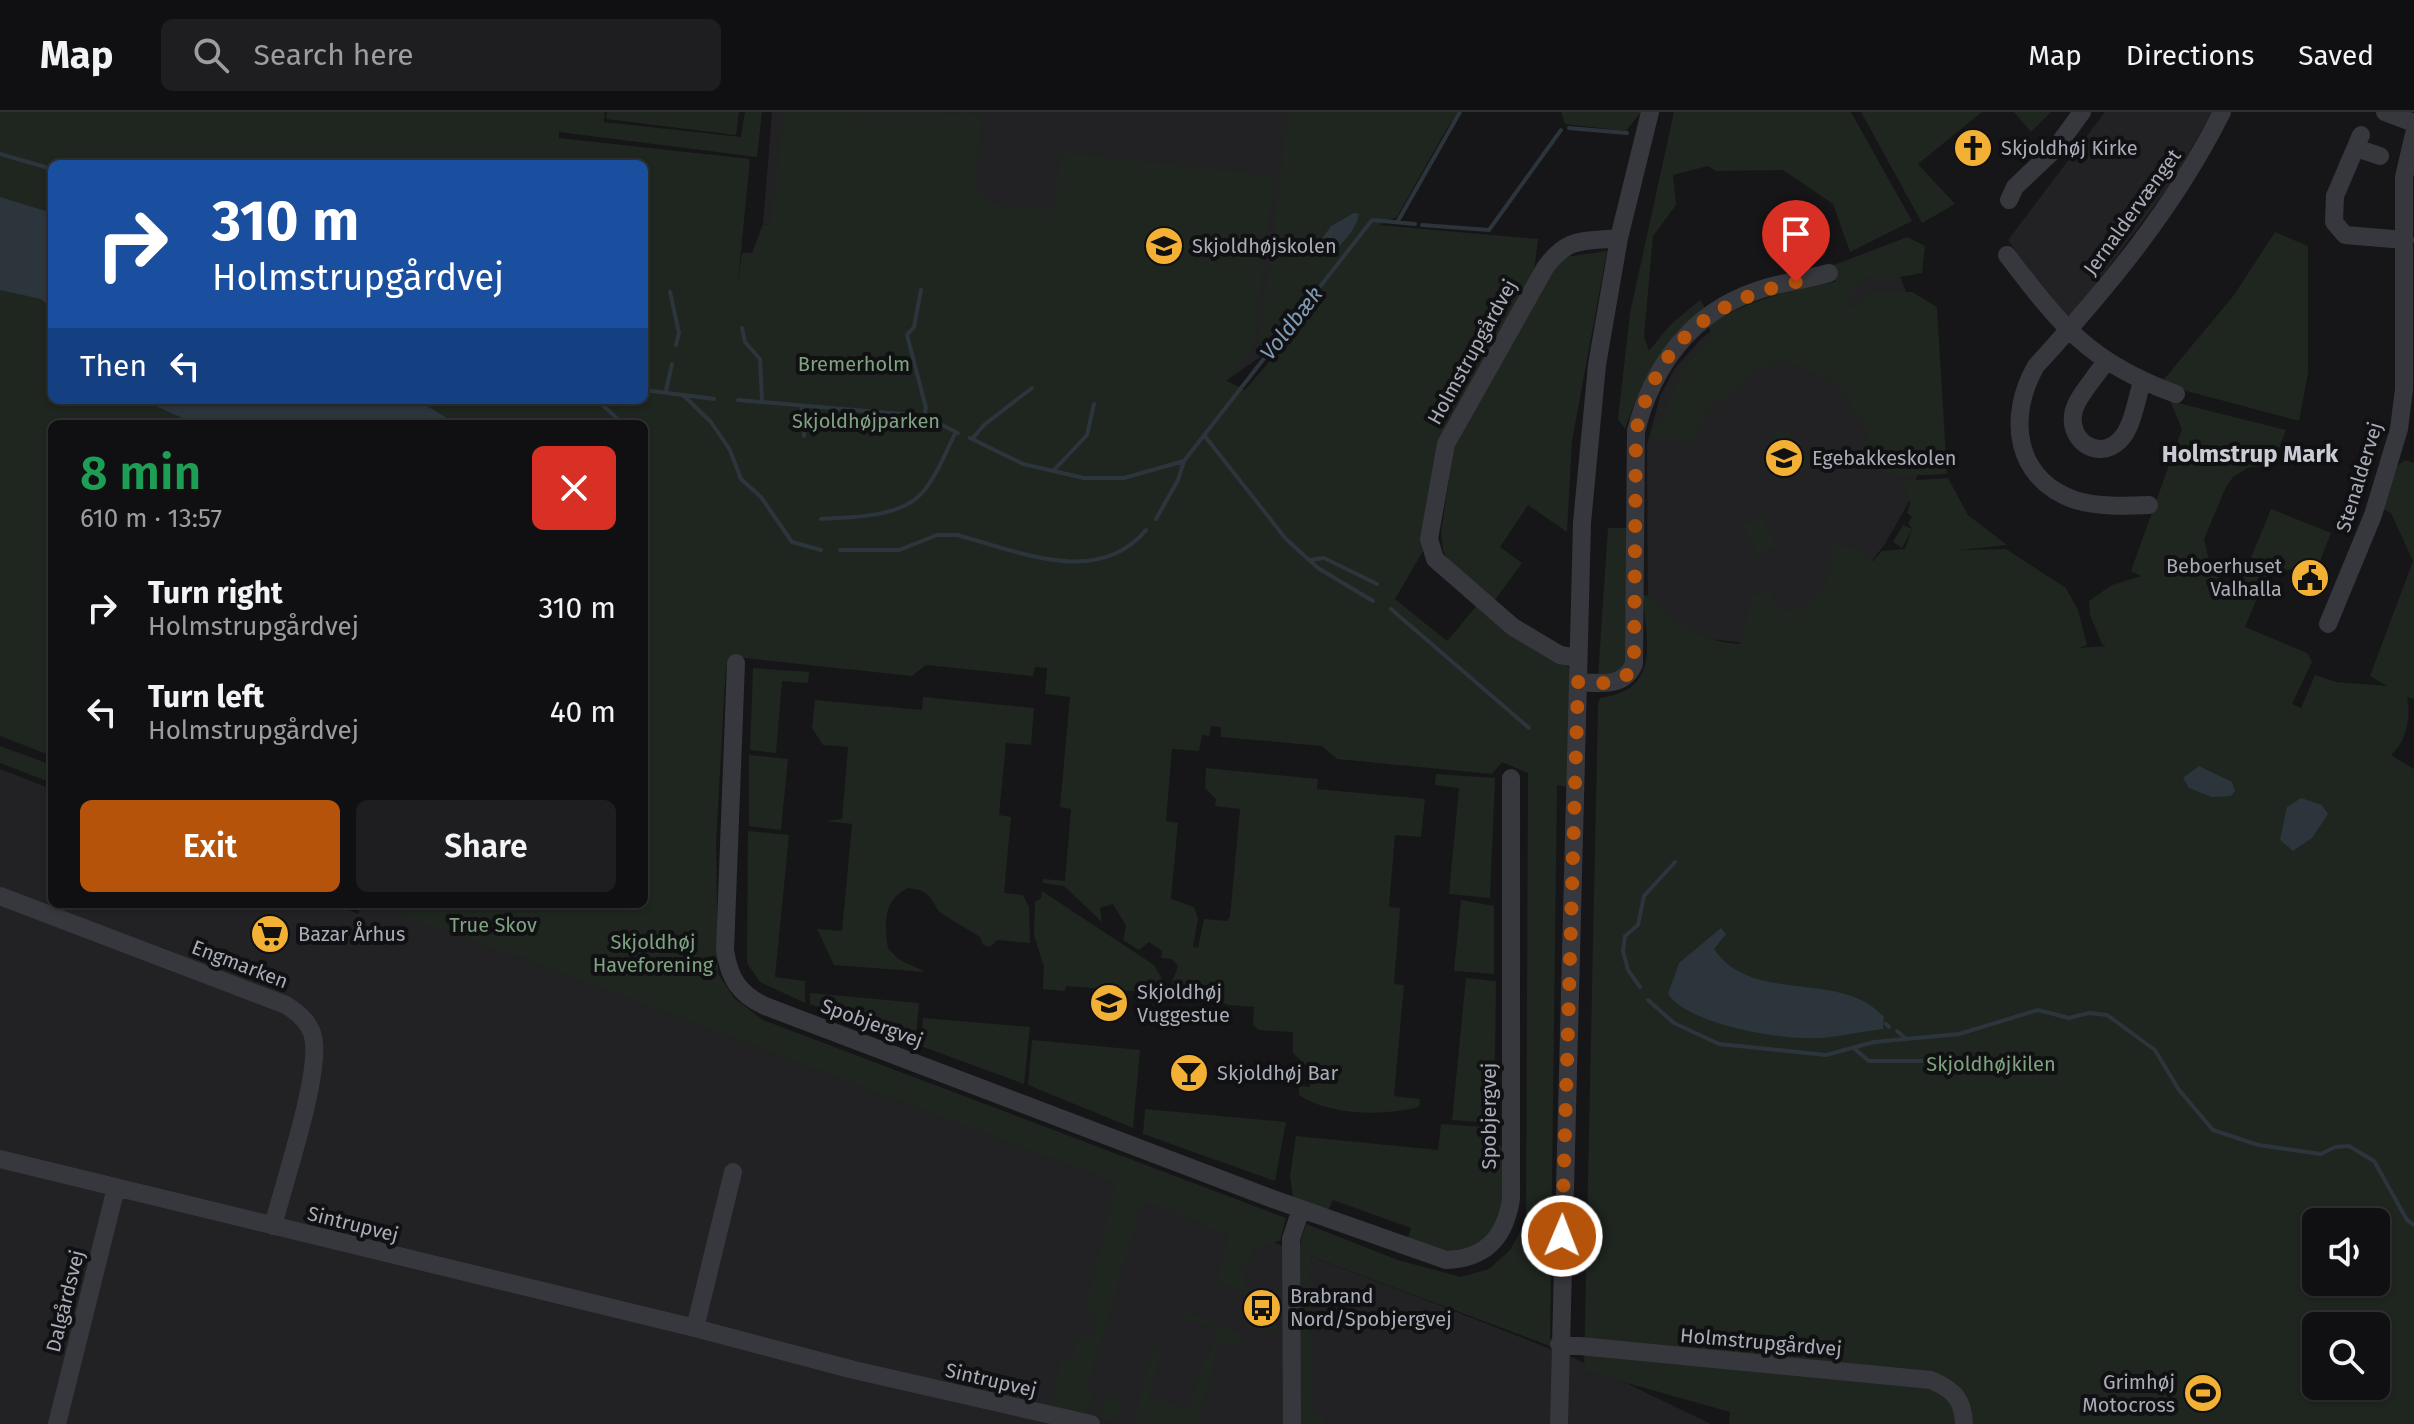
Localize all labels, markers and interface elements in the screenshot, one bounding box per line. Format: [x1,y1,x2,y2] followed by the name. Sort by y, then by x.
[161,19,721,91] search box
[40,32,113,78] text: Map
[189,33,233,77] icon: search
[253,37,414,73] text: Search here
[2028,39,2082,72] text: Map
[2126,39,2254,72] text: Directions
[2298,39,2374,72] text: Saved
[1952,127,1994,169] church icon: Skjoldhøj Kirke
[2001,136,2138,160] place label: Skjoldhøj Kirke
[2078,144,2186,280] street label: Jernaldervænget
[212,188,359,255] text: 310 m
[80,192,184,296] icon: right
[1762,200,1830,282] pin
[1774,212,1818,256] icon: arrive
[1143,225,1185,267] school or university icon: Skjoldhøjskolen
[1192,234,1337,258] place label: Skjoldhøjskolen
[212,256,504,300] text: Holmstrupgårdvej
[1422,275,1522,429] street label: Holmstrupgårdvej
[1254,281,1328,365] water label: Voldbæk
[163,344,207,388] icon: left
[80,348,147,384] text: Then
[798,352,910,376] park label: Bremerholm
[792,409,940,433] park label: Skjoldhøjparken
[2331,419,2387,535] street label: Stenaldervej
[1763,437,1805,479] school or university icon: Egebakkeskolen
[2162,440,2339,468] district label: Holmstrup Mark
[80,444,201,502] text: 8 min
[532,446,616,530] button: close
[1812,446,1957,470] place label: Egebakkeskolen
[80,503,222,534] text: 610 m · 13:57
[2166,554,2283,601] place label: Beboerhuset Valhalla
[2289,557,2331,599] public building icon: Beboerhuset Valhalla
[148,575,283,611] text: Turn right
[80,586,124,630] icon: right
[538,590,616,626] text: 310 m
[148,611,359,642] text: Holmstrupgårdvej
[148,679,264,715] text: Turn left
[80,690,124,734] icon: left
[550,694,616,730] text: 40 m
[148,715,359,746] text: Holmstrupgårdvej
[80,800,340,892] button: Exit
[356,800,616,892] button: Share
[249,913,291,955] supermarket icon: Bazar Århus
[449,913,537,937] park label: True Skov
[298,921,405,946] place label: Bazar Århus
[593,930,714,977] park label: Skjoldhøj Haveforening
[189,935,291,993] street label: Engmarken
[1137,980,1230,1027] place label: Skjoldhøj Vuggestue
[1088,982,1130,1024] school or university icon: Skjoldhøj Vuggestue
[818,993,926,1053] street label: Spobjergvej
[1168,1052,1210,1094] bar icon: Skjoldhøj Bar
[1926,1052,2056,1076] park label: Skjoldhøjkilen
[1217,1061,1338,1085] place label: Skjoldhøj Bar
[1477,1063,1501,1169] street label: Spobjergvej
[1520,1194,1604,1278] position arrow
[305,1201,401,1247] street label: Sintrupvej
[2302,1208,2390,1400] map controls
[2302,1208,2390,1296] button: sound
[41,1247,89,1355] street label: Dalgårdsvej
[1290,1284,1452,1331] place label: Brabrand Nord/Spobjergvej
[1241,1287,1283,1329] bus stop icon: Brabrand Nord/Spobjergvej
[2302,1312,2390,1400] button: search
[1679,1323,1843,1361] street label: Holmstrupgårdvej
[943,1358,1039,1402] street label: Sintrupvej
[2082,1370,2175,1417] place label: Grimhøj Motocross
[2182,1372,2224,1414] sports icon: Grimhøj Motocross

